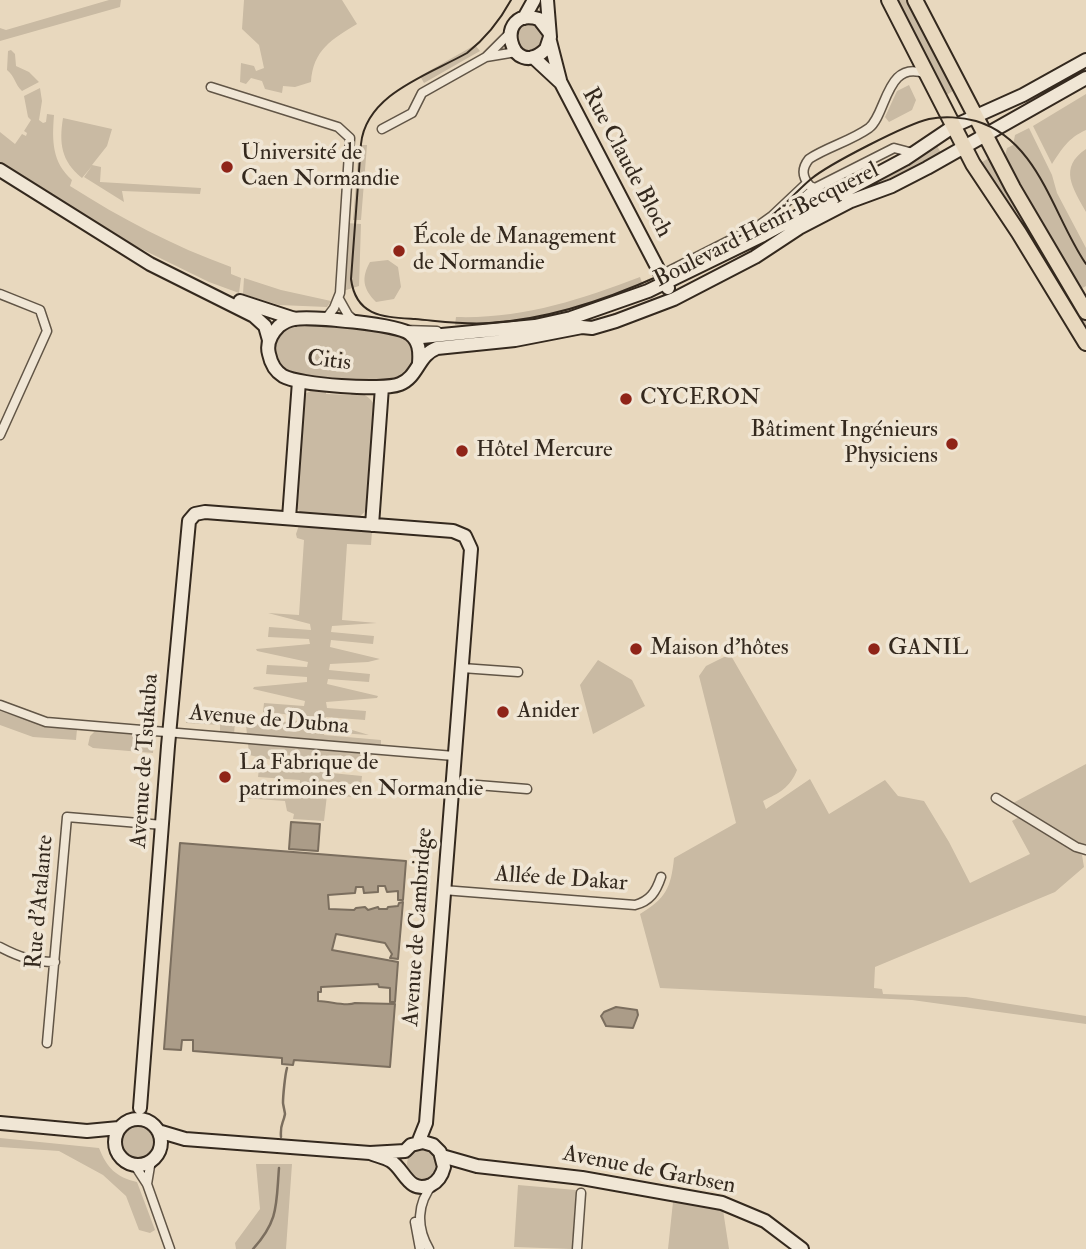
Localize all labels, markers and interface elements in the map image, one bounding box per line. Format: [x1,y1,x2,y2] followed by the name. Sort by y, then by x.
[575,83,677,243] street label: Rue Claude Bloch
[241,140,399,194] place label: Université de Caen Normandie
[650,157,884,295] street label: Boulevard Henri Becquerel
[219,159,235,175] marker: Université de Caen Normandie
[413,224,616,278] place label: École de Management de Normandie
[391,243,407,259] marker: École de Management de Normandie
[306,346,352,378] street label: Citis
[640,385,760,413] place label: CYCERON
[618,391,634,407] marker: CYCERON
[751,417,938,471] place label: Bâtiment Ingénieurs Physiciens
[944,436,960,452] marker: Bâtiment Ingénieurs Physiciens
[476,437,613,465] place label: Hôtel Mercure
[454,443,470,459] marker: Hôtel Mercure
[650,635,789,663] place label: Maison d'hôtes
[888,635,968,663] place label: GANIL
[628,641,644,657] marker: Maison d'hôtes
[866,641,882,657] marker: GANIL
[126,673,166,849] street label: Avenue de Tsukuba
[517,698,579,726] place label: Anider
[188,700,350,742] street label: Avenue de Dubna
[495,704,511,720] marker: Anider
[239,750,483,804] place label: La Fabrique de patrimoines en Normandie
[217,769,233,785] marker: La Fabrique de patrimoines en Normandie
[398,827,440,1027] street label: Avenue de Cambridge
[21,834,61,970] street label: Rue d'Atalante
[494,862,628,898] street label: Allée de Dakar
[560,1141,738,1201] street label: Avenue de Garbsen

